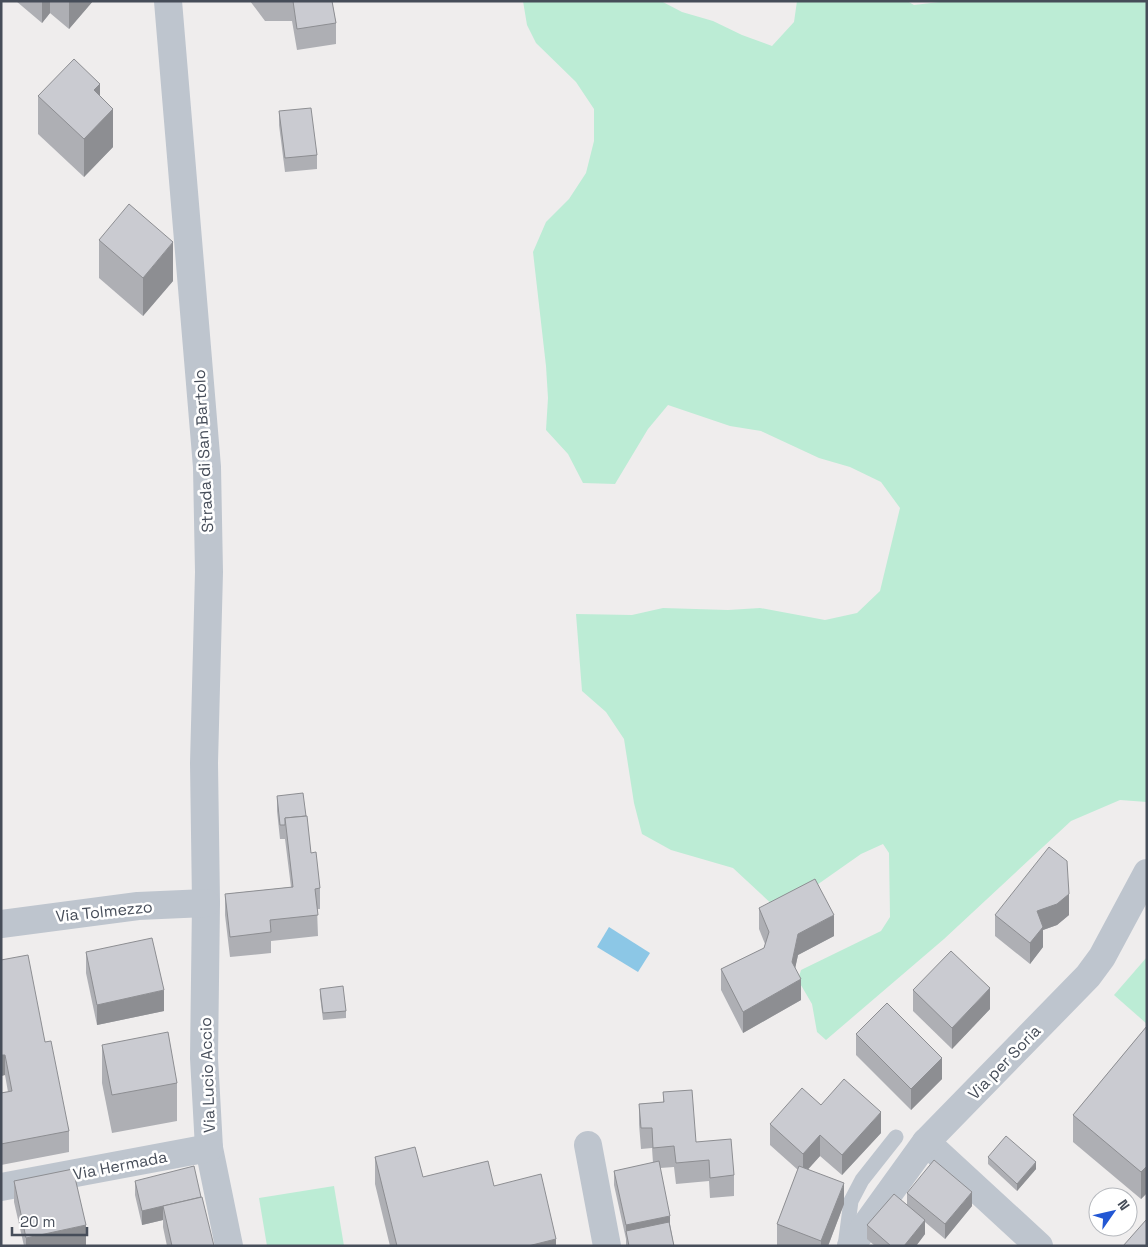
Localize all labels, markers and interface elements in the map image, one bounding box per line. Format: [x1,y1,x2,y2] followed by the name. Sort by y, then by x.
[189,369,218,533] street label: Strada di San Bartolo
[54,896,154,927] street label: Via Tolmezzo
[195,1017,220,1133] street label: Via Lucio Accio
[963,1021,1045,1104] street label: Via per Soria
[71,1146,169,1185] street label: Via Hermada
[1088,1187,1138,1237] north arrow
[1114,1196,1134,1214] text: N
[12,1204,88,1236] scale bar
[20,1212,55,1231] text: 20 m

